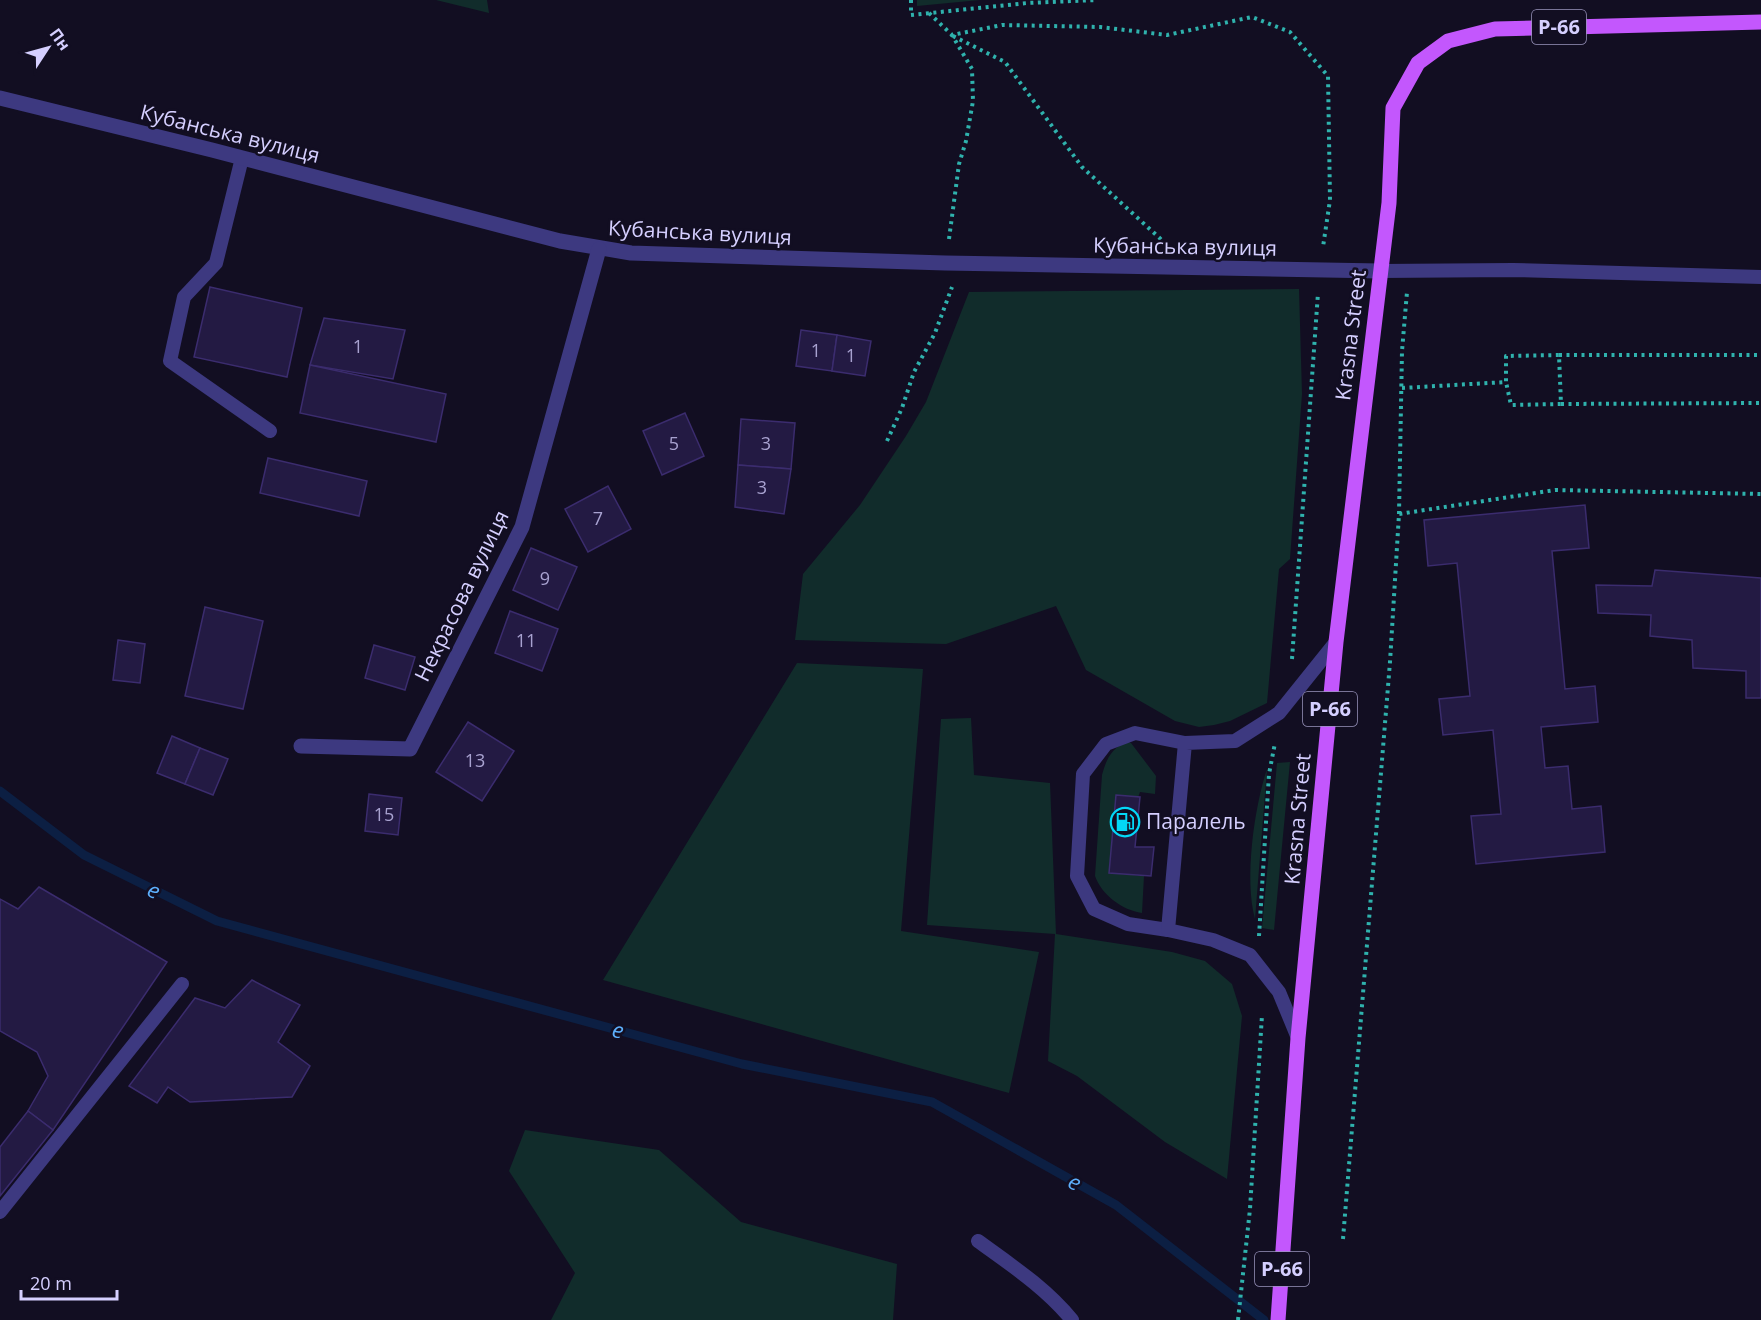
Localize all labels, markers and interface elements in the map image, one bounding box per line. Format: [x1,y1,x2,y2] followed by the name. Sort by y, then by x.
[1532,10,1586,44] road number: Р-66
[18,18,78,78] north arrow
[45,24,76,55] text: Пн
[138,97,323,169] street label: Кубанська вулиця
[607,213,793,251] street label: Кубанська вулиця
[1093,230,1277,262] street label: Кубанська вулиця
[1328,268,1372,402] street label: Krasna Street
[353,334,363,358] house number: 1
[811,338,821,362] house number: 1
[846,343,856,367] house number: 1
[669,431,679,455] house number: 5
[761,431,771,455] house number: 3
[757,475,767,499] house number: 3
[407,505,515,686] street label: Некрасова вулиця
[593,506,603,530] house number: 7
[540,566,550,590] house number: 9
[516,628,536,652] house number: 11
[1303,692,1357,726] road number: Р-66
[465,748,485,772] house number: 13
[1277,752,1317,886] street label: Krasna Street
[374,802,394,826] house number: 15
[1109,806,1141,838] fuel station icon: Паралель
[1146,807,1246,835] place label: Паралель
[143,873,166,905] water label: e
[609,1013,627,1045] water label: e
[1063,1165,1088,1197] water label: e
[1255,1252,1309,1286] road number: Р-66
[21,1263,117,1301] scale bar
[30,1271,72,1295] text: 20 m

